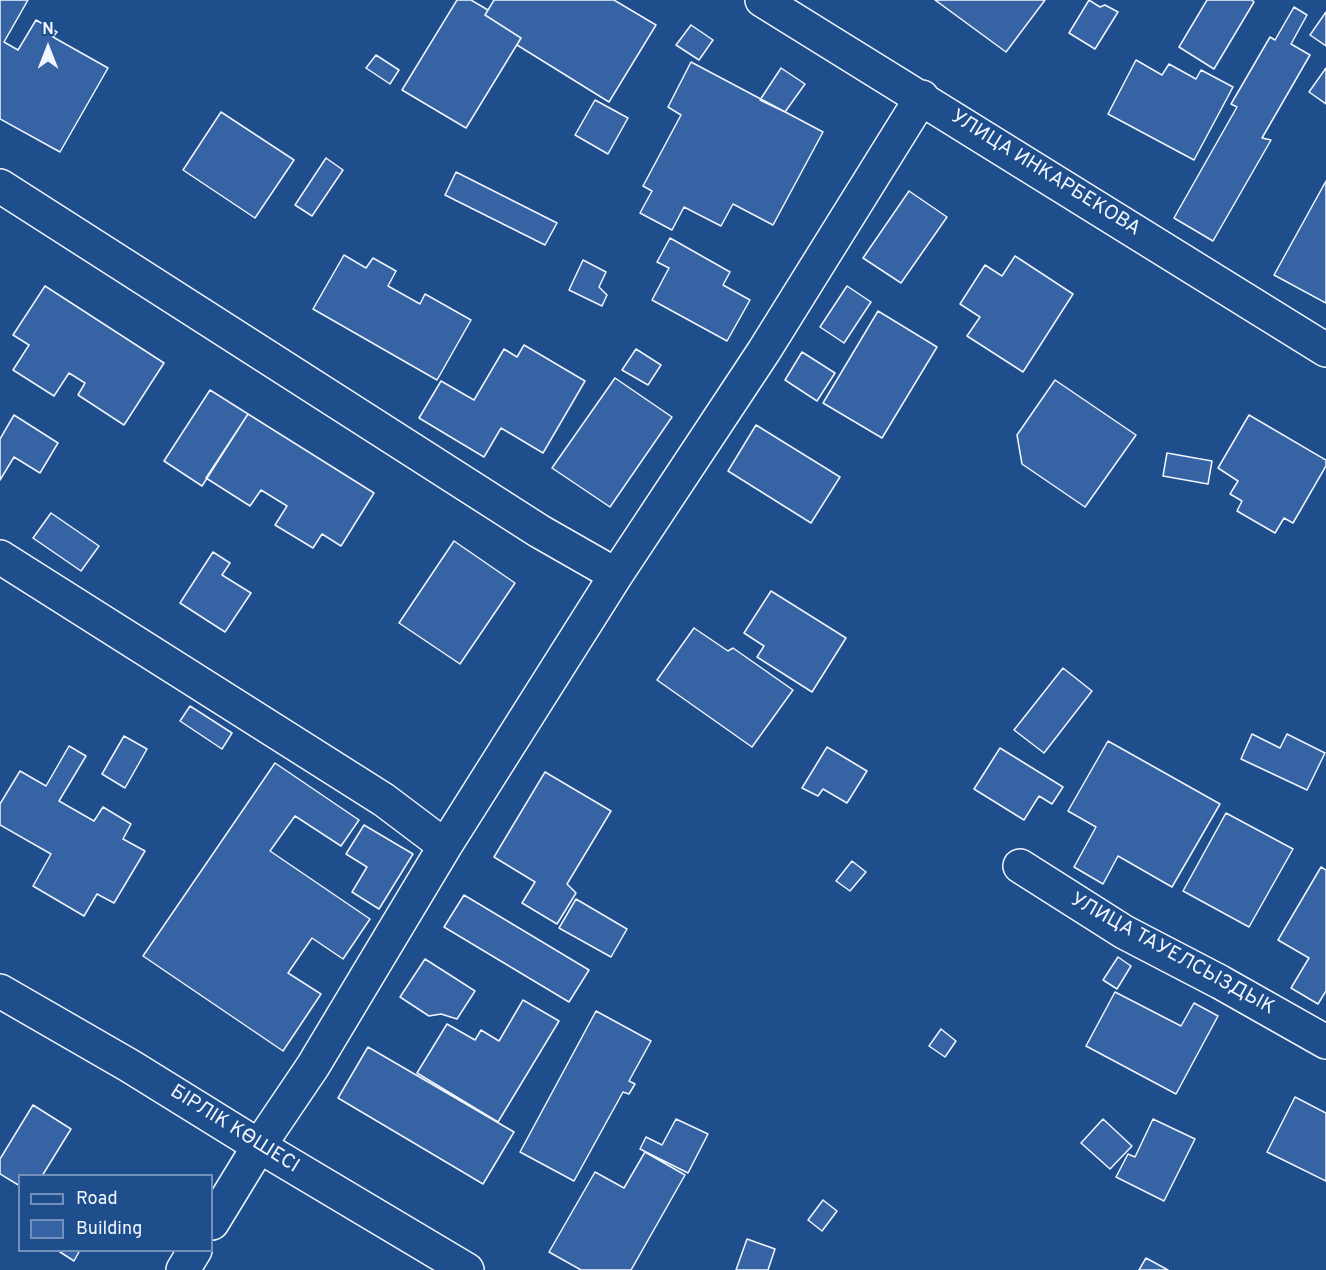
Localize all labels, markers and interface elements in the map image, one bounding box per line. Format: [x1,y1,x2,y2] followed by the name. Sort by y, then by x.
[18,18,78,78] north arrow
[42,20,54,40] text: N
[946,106,1144,242] street label: УЛИЦА ИНКАРБЕКОВА
[1066,889,1278,1021] street label: УЛИЦА ТАУЕЛСЫЗДЫК
[165,1081,303,1179] street label: БІРЛІК КӨШЕСІ
[18,1174,213,1252] legend
[76,1188,118,1211] text: Road
[76,1218,142,1241] text: Building

